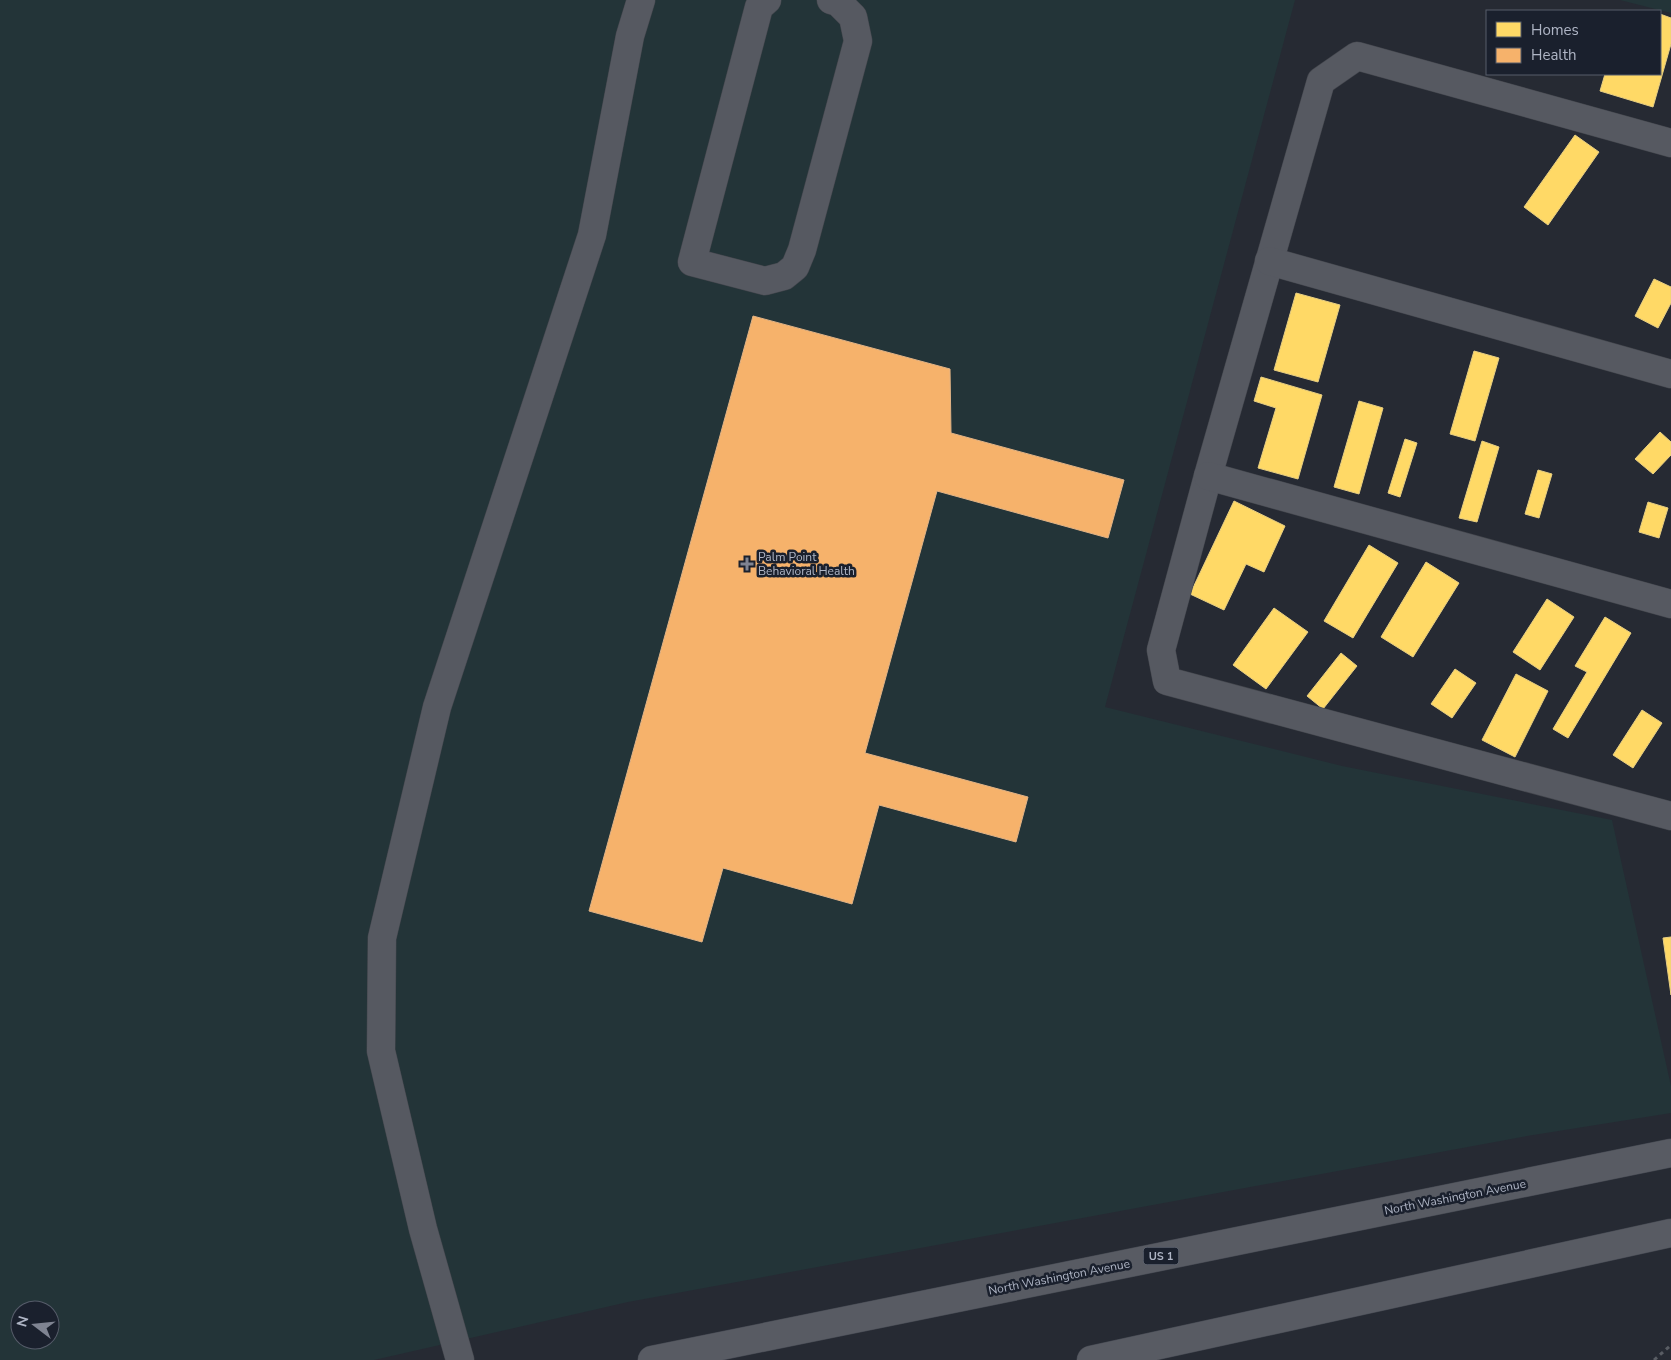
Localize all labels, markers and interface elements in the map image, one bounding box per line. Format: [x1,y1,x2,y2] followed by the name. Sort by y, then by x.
[1486,10,1661,75] legend
[1531,20,1579,40] text: Homes
[1531,45,1576,65] text: Health
[758,549,855,579] place label: Palm Point Behavioral Health
[740,557,754,571] marker: Palm Point Behavioral Health
[1383,1175,1527,1219] street label: North Washington Avenue
[1144,1248,1178,1264] road number: US 1
[987,1255,1131,1299] street label: North Washington Avenue
[10,1300,60,1350] north arrow
[12,1314,34,1329] text: N

